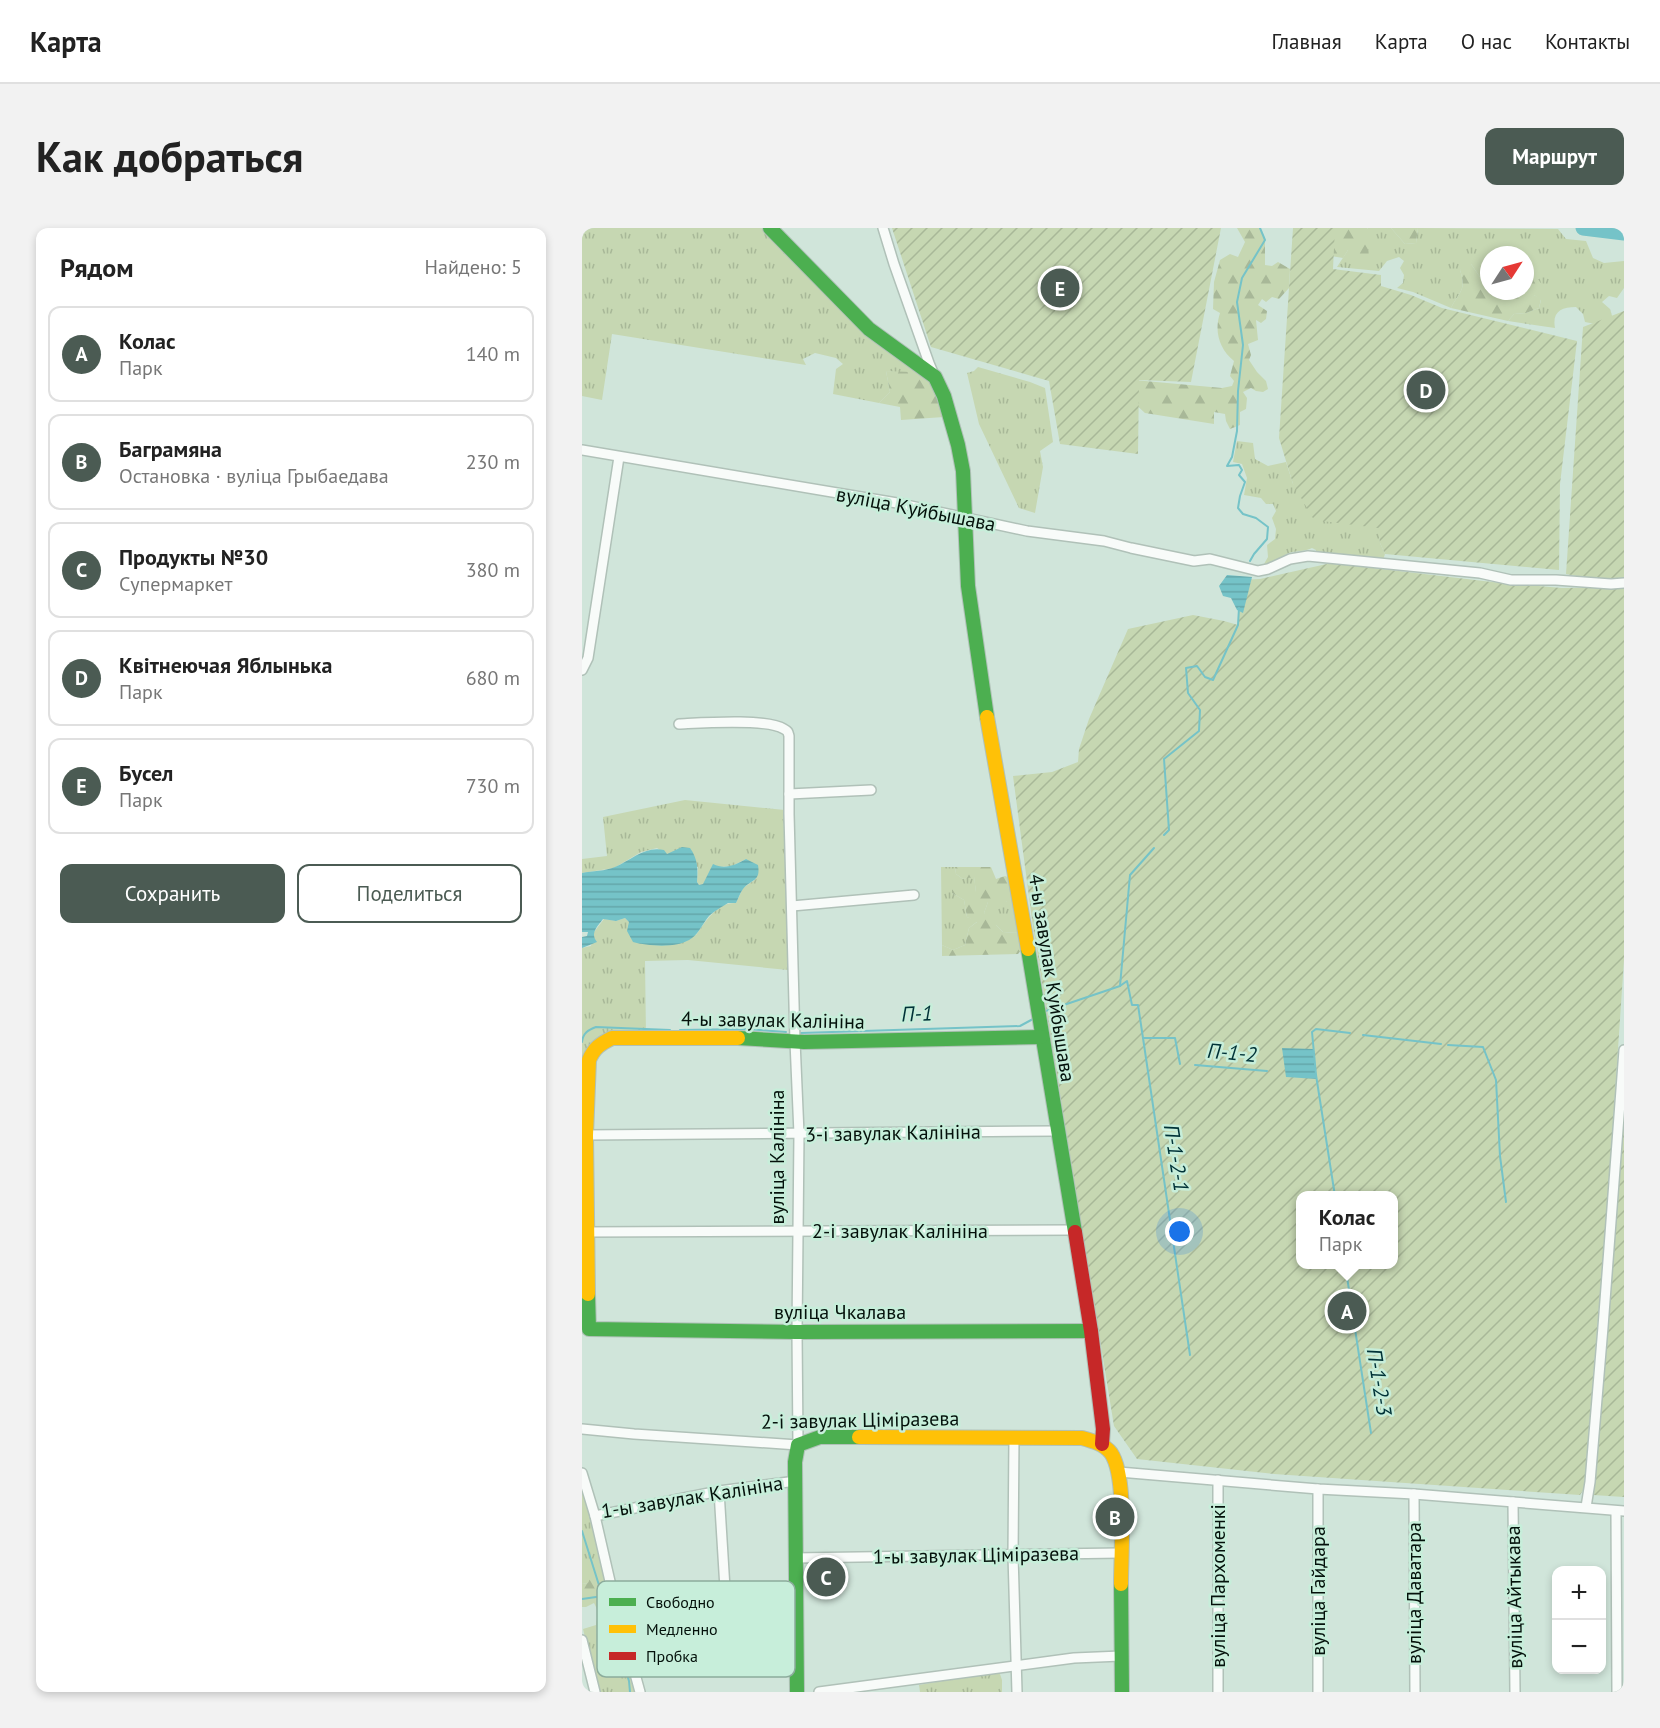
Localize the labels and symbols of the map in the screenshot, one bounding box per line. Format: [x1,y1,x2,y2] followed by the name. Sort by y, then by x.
[1480,246,1534,300] north arrow
[1040,266,1080,310] pin: E
[1406,368,1446,412] pin: D
[834,481,998,537] street label: вуліца Куйбышава
[1023,872,1081,1084] street label: 4-ы завулак Куйбышава
[901,999,933,1028] water label: П-1
[681,1005,865,1035] street label: 4-ы завулак Калініна
[1206,1037,1258,1068] water label: П-1-2
[764,1089,790,1225] street label: вуліца Калініна
[805,1118,981,1148] street label: 3-і завулак Калініна
[1158,1122,1195,1193] water label: П-1-2-1
[1165,1217,1194,1246] your location
[812,1218,988,1244] street label: 2-і завулак Калініна
[1328,1288,1366,1334] pin: A
[774,1299,906,1325] street label: вуліца Чкалава
[1361,1346,1398,1418] water label: П-1-2-3
[761,1405,959,1435] street label: 2-і завулак Ціміразева
[599,1470,785,1524] street label: 1-ы завулак Калініна
[1096,1494,1134,1540] pin: B
[1205,1504,1231,1668] street label: вуліца Пархоменкі
[1401,1522,1427,1664] street label: вуліца Даватара
[1500,1525,1528,1669] street label: вуліца Айтыкава
[1305,1526,1331,1656] street label: вуліца Гайдара
[873,1540,1079,1570] street label: 1-ы завулак Ціміразева
[806,1554,846,1600] pin: C
[597,1581,795,1677] legend
[646,1592,715,1612] text: Свободно
[646,1619,718,1639] text: Медленно
[646,1646,698,1666] text: Пробка

